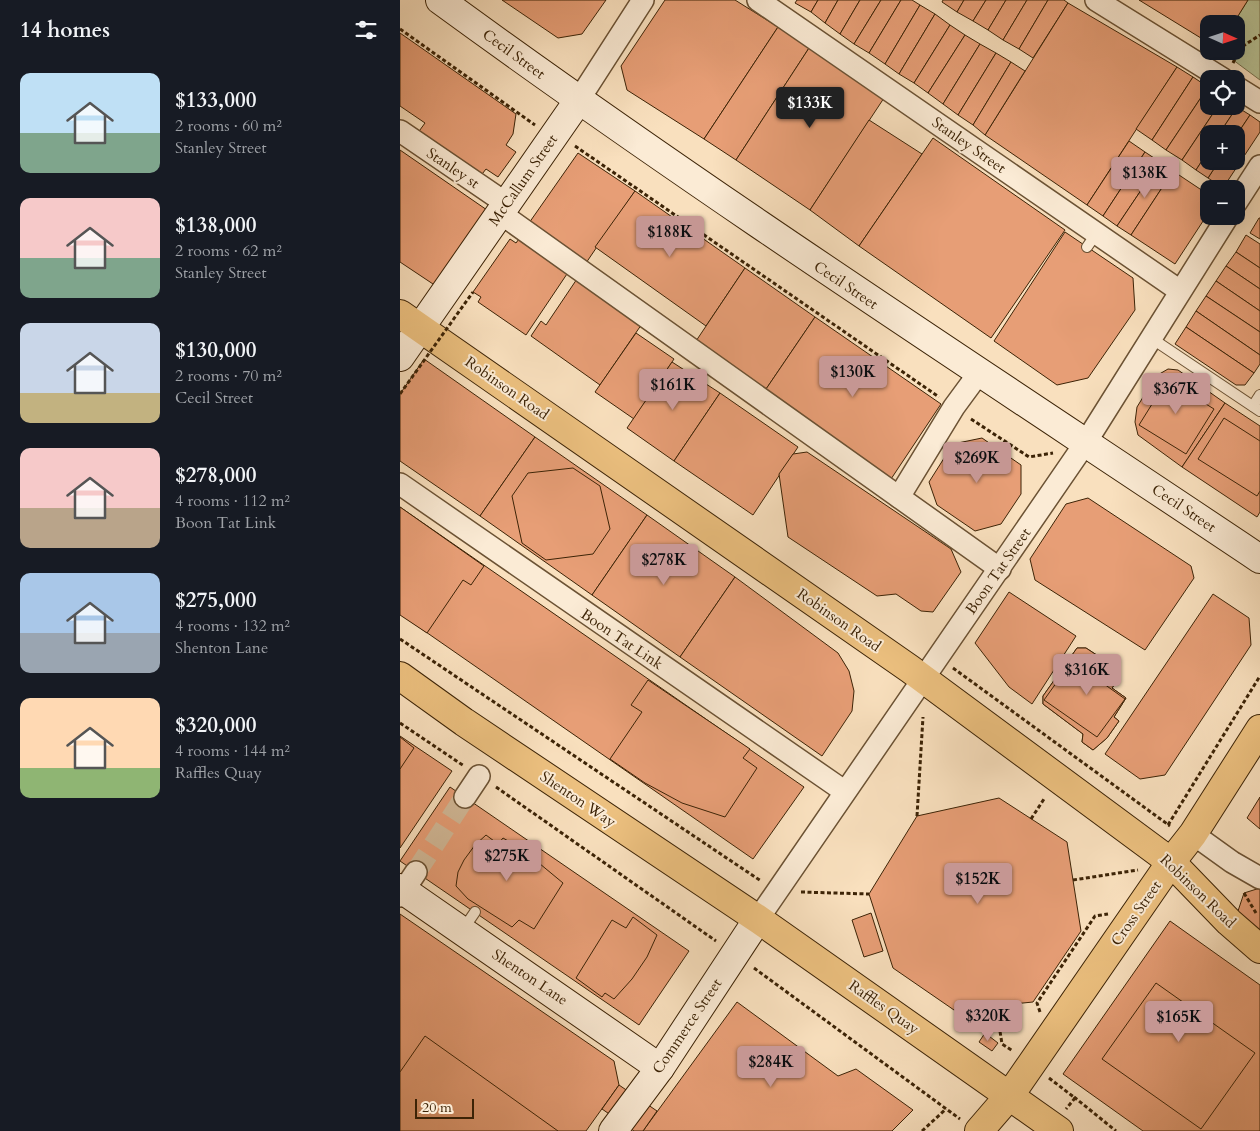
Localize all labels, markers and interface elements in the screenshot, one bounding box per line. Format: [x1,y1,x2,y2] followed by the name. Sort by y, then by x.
[1200,15,1245,60] north arrow
[1200,15,1245,225] map controls
[20,16,110,45] text: 14 homes
[352,16,380,44] icon: filters
[478,24,550,84] street label: Cecil Street
[1200,70,1245,115] button: locate
[175,86,256,115] text: $133,000
[775,86,845,129] pin: $133K
[787,92,833,114] text: $133K
[60,93,120,153] icon: home
[928,112,1010,178] street label: Stanley Street
[175,115,282,137] text: 2 rooms · 60 m²
[1200,125,1245,170] button: +
[484,130,562,230] street label: McCallum Street
[175,137,267,159] text: Stanley Street
[423,143,484,193] street label: Stanley st
[1110,156,1180,199] pin: $138K
[1122,162,1168,184] text: $138K
[1200,180,1245,225] button: −
[175,211,256,240] text: $138,000
[635,216,705,258] pin: $188K
[60,218,120,278] icon: home
[647,221,693,243] text: $188K
[175,240,282,262] text: 2 rooms · 62 m²
[810,256,882,314] street label: Cecil Street
[175,262,267,284] text: Stanley Street
[175,336,256,365] text: $130,000
[60,343,120,403] icon: home
[461,352,553,424] street label: Robinson Road
[818,356,888,398] pin: $130K
[830,361,876,383] text: $130K
[175,365,282,387] text: 2 rooms · 70 m²
[638,368,708,411] pin: $161K
[1141,372,1211,415] pin: $367K
[650,374,696,396] text: $161K
[1153,378,1199,400] text: $367K
[175,387,253,409] text: Cecil Street
[942,442,1012,484] pin: $269K
[954,447,1000,469] text: $269K
[175,461,256,490] text: $278,000
[60,468,120,528] icon: home
[1148,479,1220,537] street label: Cecil Street
[175,490,290,512] text: 4 rooms · 112 m²
[175,512,276,534] text: Boon Tat Link
[961,524,1035,618] street label: Boon Tat Street
[629,544,699,586] pin: $278K
[641,549,687,571] text: $278K
[793,584,885,656] street label: Robinson Road
[175,586,256,615] text: $275,000
[60,593,120,653] icon: home
[577,604,667,674] street label: Boon Tat Link
[175,615,290,637] text: 4 rooms · 132 m²
[175,637,268,659] text: Shenton Lane
[1052,654,1122,696] pin: $316K
[1064,659,1110,681] text: $316K
[175,711,256,740] text: $320,000
[60,718,120,778] icon: home
[175,740,290,762] text: 4 rooms · 144 m²
[175,762,262,784] text: Raffles Quay
[536,766,620,832] street label: Shenton Way
[472,840,542,882] pin: $275K
[484,845,530,867] text: $275K
[1156,850,1240,932] street label: Robinson Road
[943,862,1013,905] pin: $152K
[955,868,1001,890] text: $152K
[1106,876,1166,950] street label: Cross Street
[488,944,572,1010] street label: Shenton Lane
[648,974,726,1078] street label: Commerce Street
[845,975,923,1039] street label: Raffles Quay
[953,1000,1023,1042] pin: $320K
[1144,1000,1214,1043] pin: $165K
[965,1005,1011,1027] text: $320K
[1156,1006,1202,1028] text: $165K
[736,1046,806,1088] pin: $284K
[748,1051,794,1073] text: $284K
[415,1096,474,1119] scale bar
[422,1098,452,1117] text: 20 m

